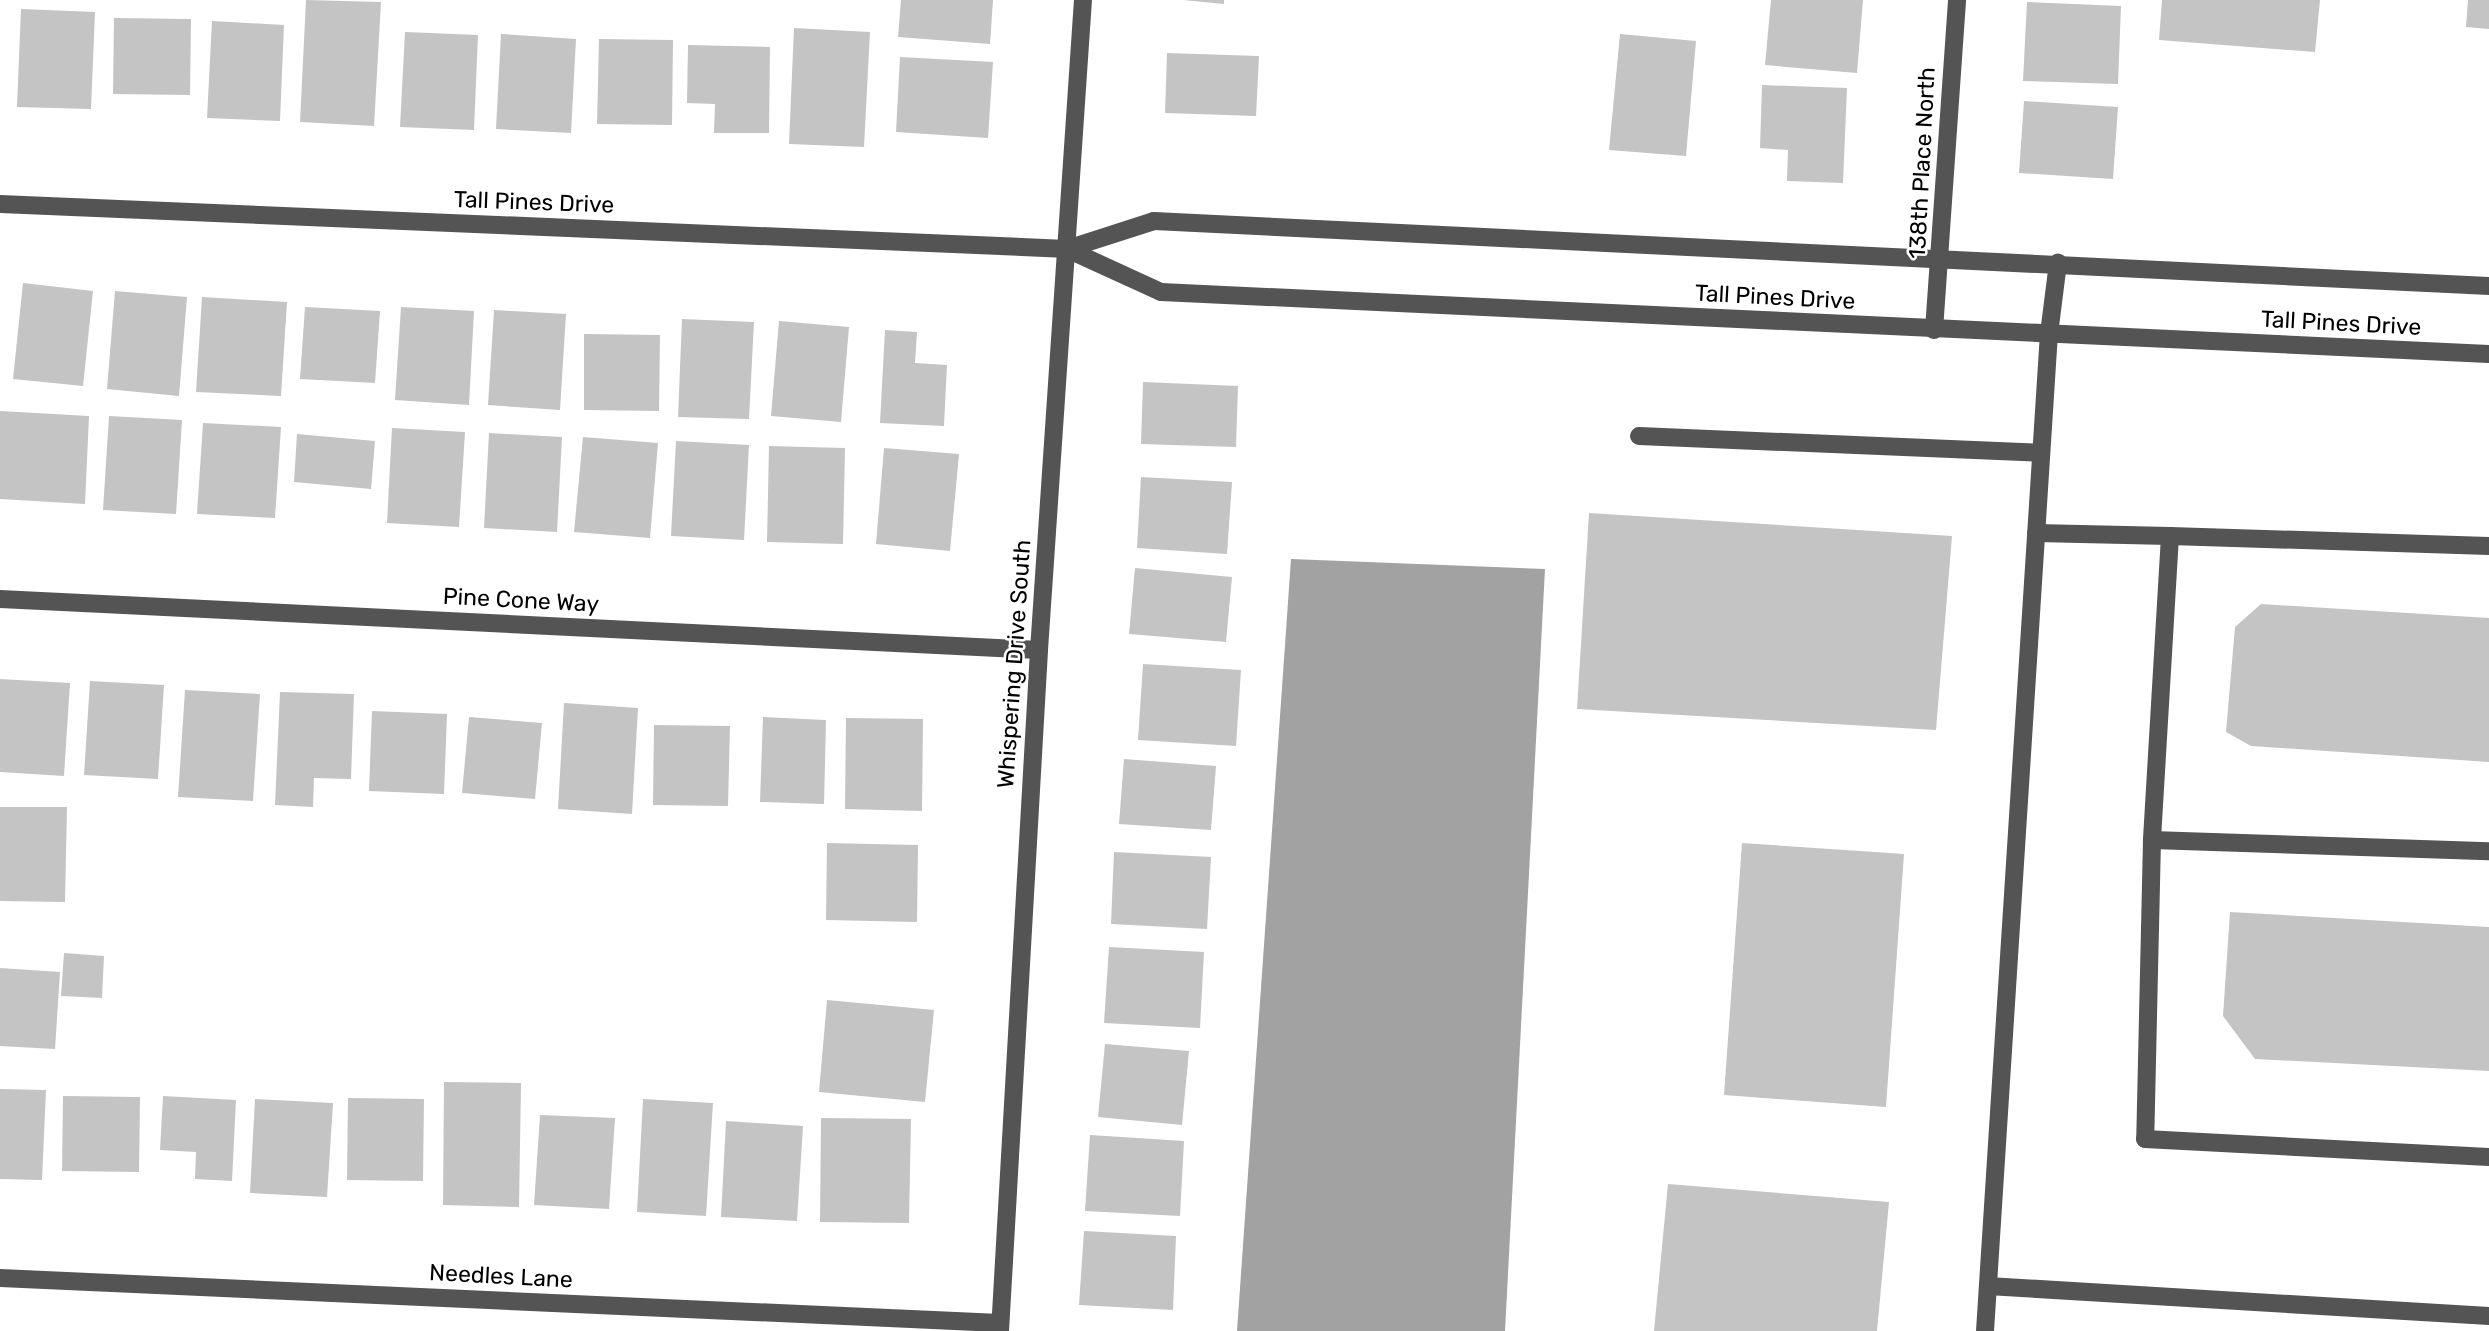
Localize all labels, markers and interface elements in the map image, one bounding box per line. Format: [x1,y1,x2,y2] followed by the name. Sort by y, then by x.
[1903,66,1941,260] street label: 138th Place North
[453,185,615,219] street label: Tall Pines Drive
[1694,279,1856,315] street label: Tall Pines Drive
[2260,305,2422,341] street label: Tall Pines Drive
[992,539,1036,789] street label: Whispering Drive South
[442,582,600,618] street label: Pine Cone Way
[429,1258,573,1294] street label: Needles Lane

